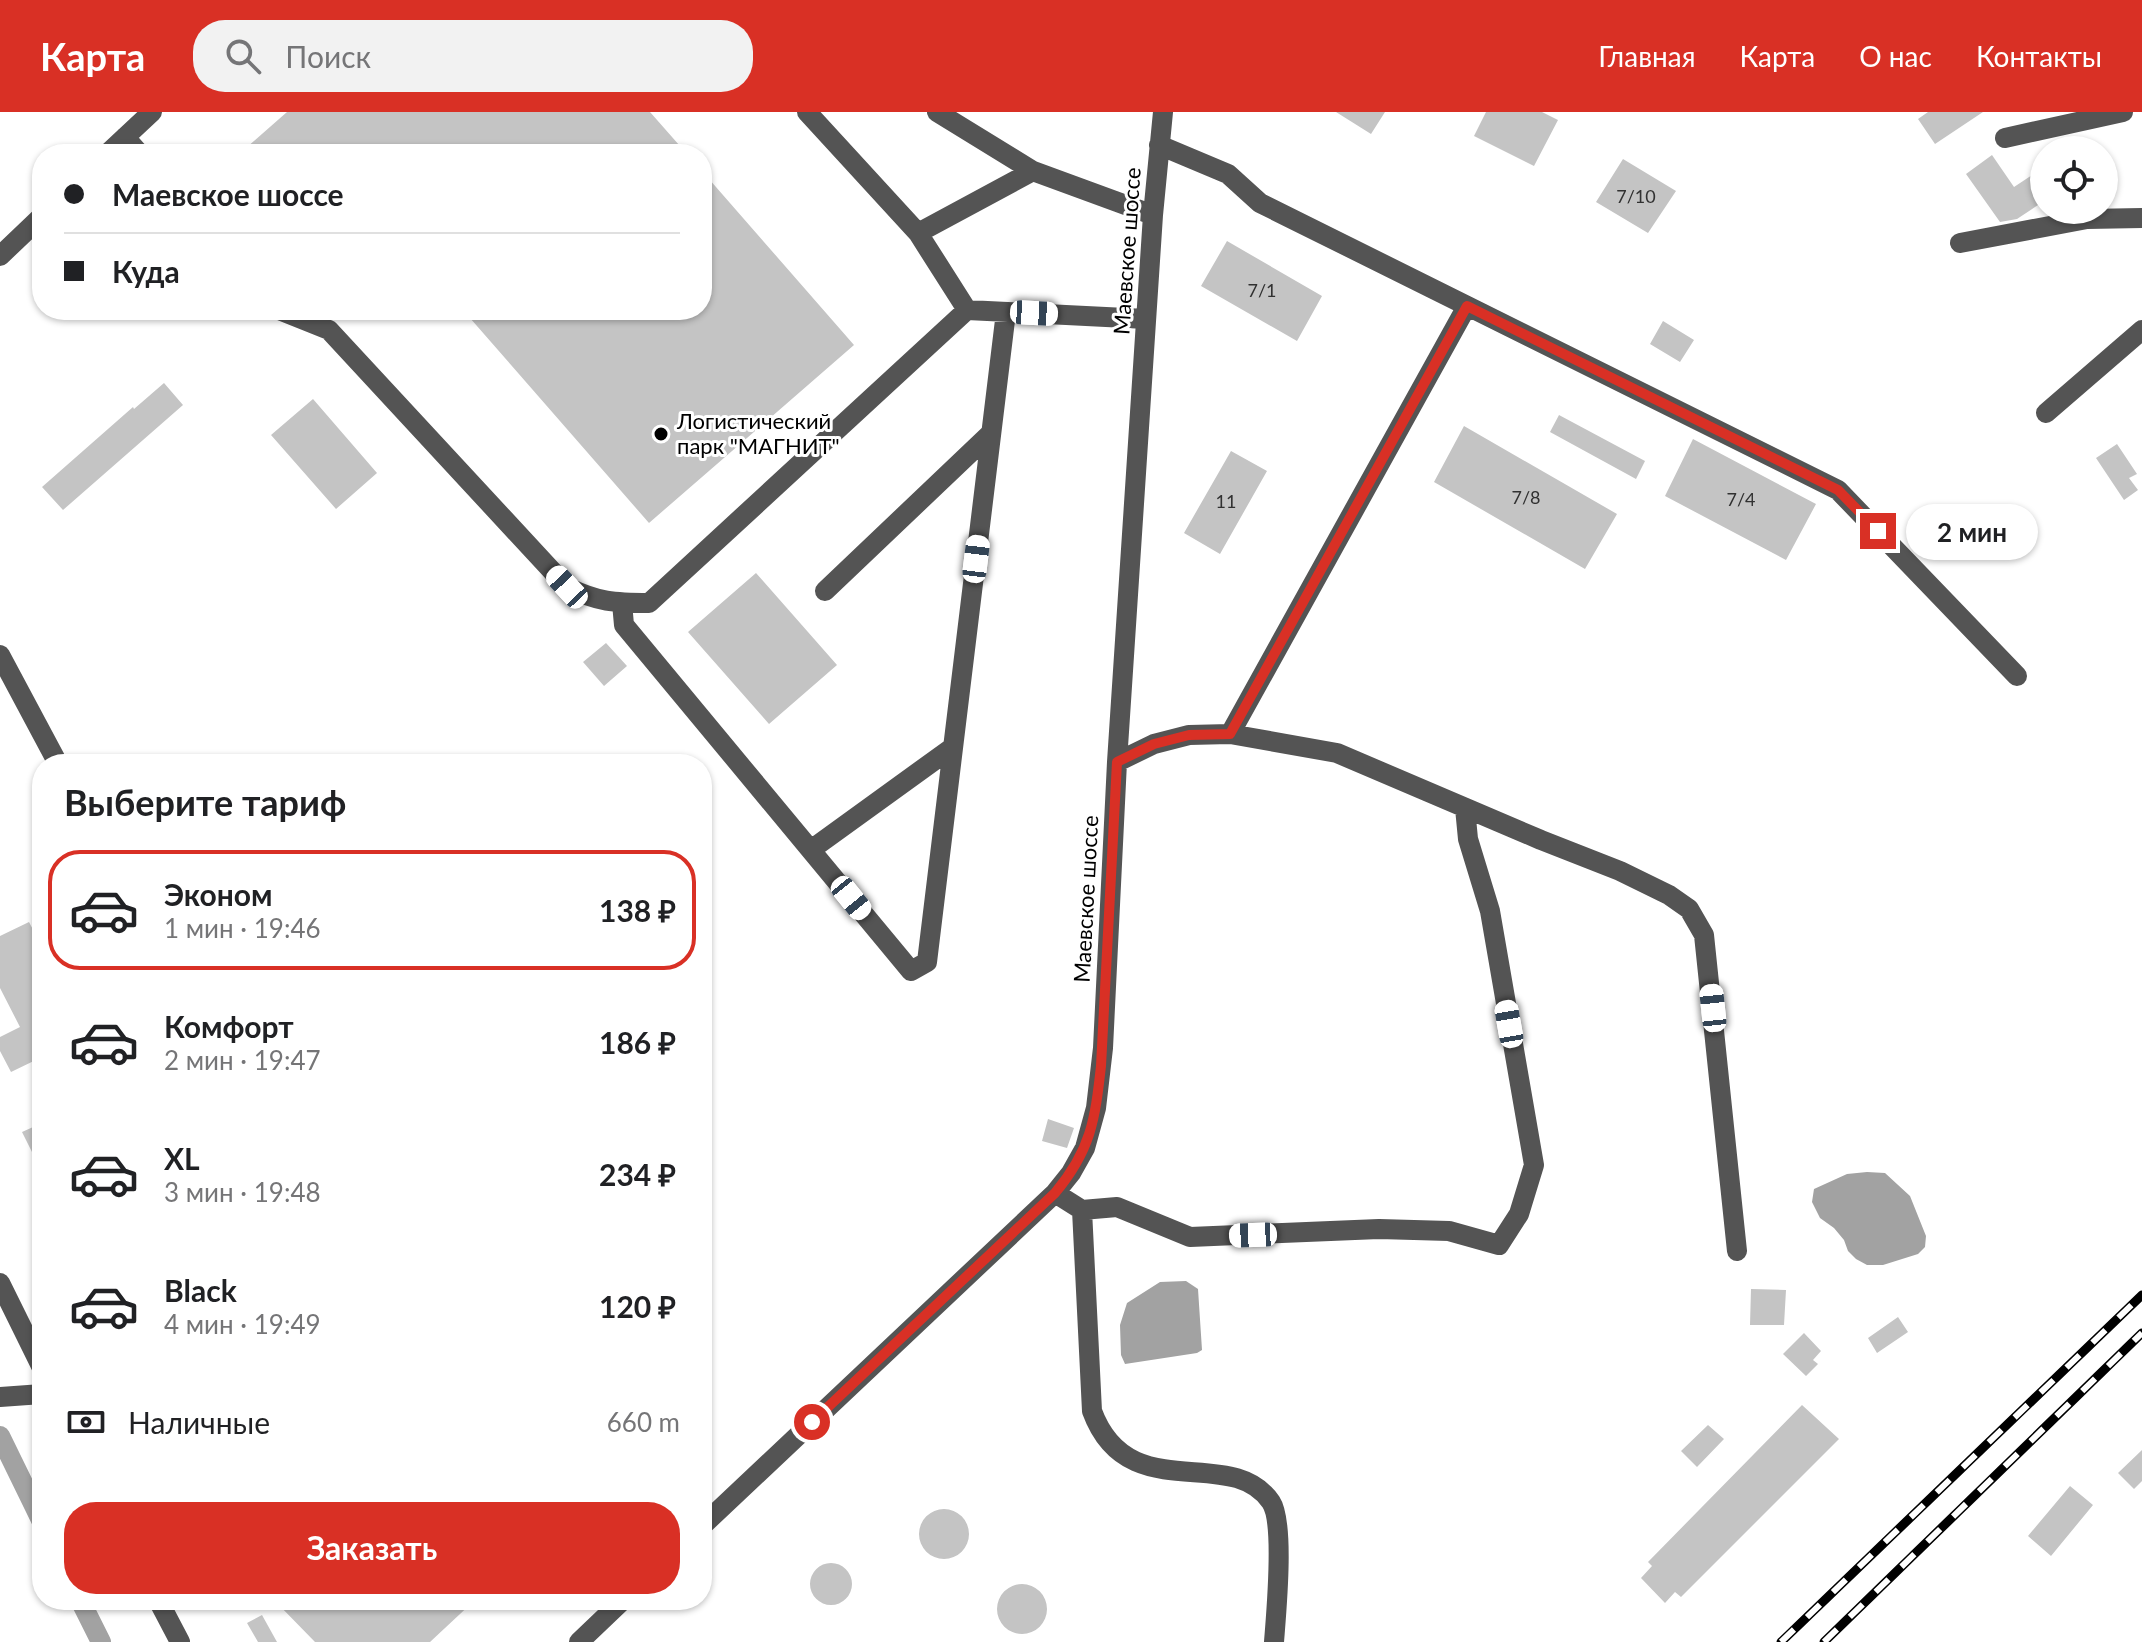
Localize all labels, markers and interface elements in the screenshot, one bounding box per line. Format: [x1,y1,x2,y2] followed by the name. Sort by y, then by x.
[193,20,753,92] search box
[40,33,145,79] text: Карта
[221,34,265,78] icon: search
[285,38,371,74] text: Поиск
[1598,39,1696,73] text: Главная
[1740,39,1815,73] text: Карта
[1859,39,1932,73] text: О нас
[1976,39,2102,73] text: Контакты
[2030,136,2118,224] map controls
[2030,136,2118,224] button: locate
[1107,166,1146,335] street label: Маевское шоссе
[112,176,344,212] text: Маевское шоссе
[1616,185,1656,207] house number: 7/10
[112,253,180,289] text: Куда
[1247,279,1277,301] house number: 7/1
[1009,300,1059,326] car
[676,407,840,459] place label: Логистический парк "МАГНИТ"
[652,425,670,443] marker: Логистический парк "МАГНИТ"
[1511,486,1541,508] house number: 7/8
[1726,488,1756,510] house number: 7/4
[1216,490,1236,512] house number: 11
[1906,503,2038,559] callout: 2 мин
[1860,513,1896,549] route end
[1937,516,2007,548] text: 2 мин
[961,534,991,584] car
[542,561,592,613] car
[64,780,346,824] text: Выберите тариф
[1068,815,1103,983] street label: Маевское шоссе
[827,872,875,924] car
[68,874,140,946] icon: car
[164,876,273,912] text: Эконом
[599,892,676,928] text: 138 ₽
[164,912,321,944] text: 1 мин · 19:46
[1699,983,1727,1033] car
[1493,998,1525,1050] car
[68,1006,140,1078] icon: car
[164,1008,294,1044] text: Комфорт
[599,1024,676,1060] text: 186 ₽
[164,1044,321,1076] text: 2 мин · 19:47
[68,1138,140,1210] icon: car
[164,1140,200,1176] text: XL
[599,1156,676,1192] text: 234 ₽
[164,1176,321,1208] text: 3 мин · 19:48
[1229,1222,1277,1248] car
[68,1270,140,1342] icon: car
[164,1272,237,1308] text: Black
[599,1288,676,1324] text: 120 ₽
[164,1308,321,1340] text: 4 мин · 19:49
[64,1400,108,1444] icon: cash
[128,1404,270,1440] text: Наличные
[794,1404,830,1440] route start
[607,1406,680,1438] text: 660 m
[64,1502,680,1594] button: Заказать

